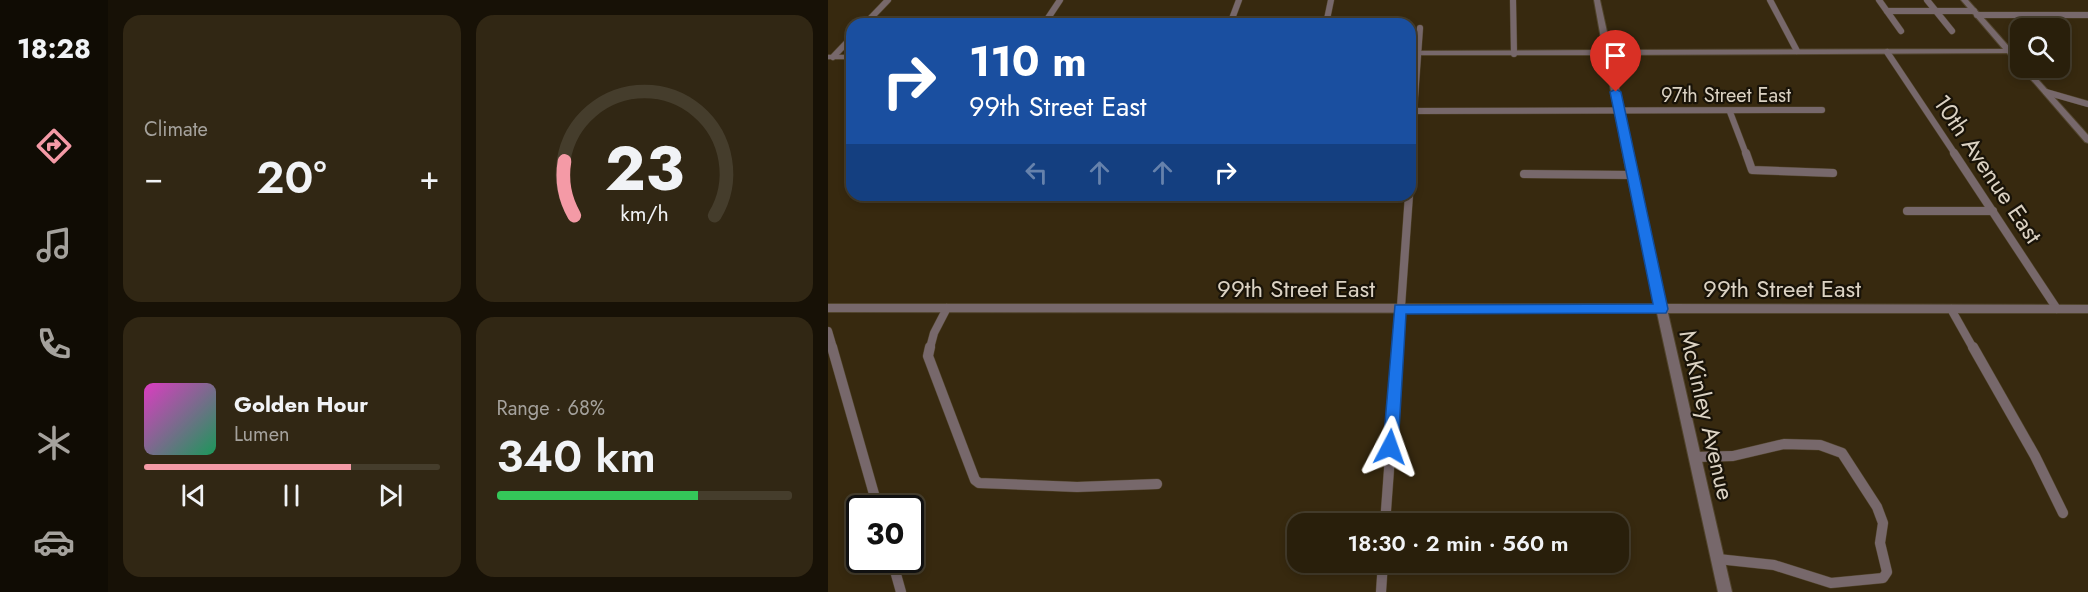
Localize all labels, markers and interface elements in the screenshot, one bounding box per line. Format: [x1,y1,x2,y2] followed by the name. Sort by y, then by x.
[2010,18,2070,78] map controls
[2010,18,2070,78] button: search
[17,29,91,68] text: 18:28
[1590,30,1641,92] pin
[969,31,1087,92] text: 110 m
[1599,39,1632,72] icon: arrive
[870,42,948,120] icon: right
[1661,81,1791,110] street label: 97th Street East
[969,87,1147,126] text: 99th Street East
[1925,88,2051,251] street label: 10th Avenue East
[144,115,208,144] text: Climate
[604,123,684,213] text: 23
[33,125,75,167] icon: directions
[256,145,327,210] text: 20°
[144,154,163,201] text: −
[419,154,440,201] text: +
[1020,156,1053,189] icon: left
[1083,156,1116,189] icon: ahead
[1146,156,1179,189] icon: ahead
[1209,156,1242,189] icon: right
[620,198,668,229] text: km/h
[33,224,75,266] icon: music
[1217,271,1375,306] street label: 99th Street East
[1703,271,1861,306] street label: 99th Street East
[33,323,75,365] icon: phone
[1670,327,1744,503] street label: McKinley Avenue
[234,388,368,420] text: Golden Hour
[497,394,605,423] text: Range · 68%
[1358,415,1422,479] position arrow
[234,420,290,449] text: Lumen
[33,422,75,464] icon: climate
[497,424,656,489] text: 340 km
[177,479,210,512] icon: previous
[275,479,308,512] icon: pause
[374,479,407,512] icon: next
[846,495,924,573] speed limit sign: 30
[33,521,75,563] icon: car
[1347,527,1569,559] text: 18:30 · 2 min · 560 m

